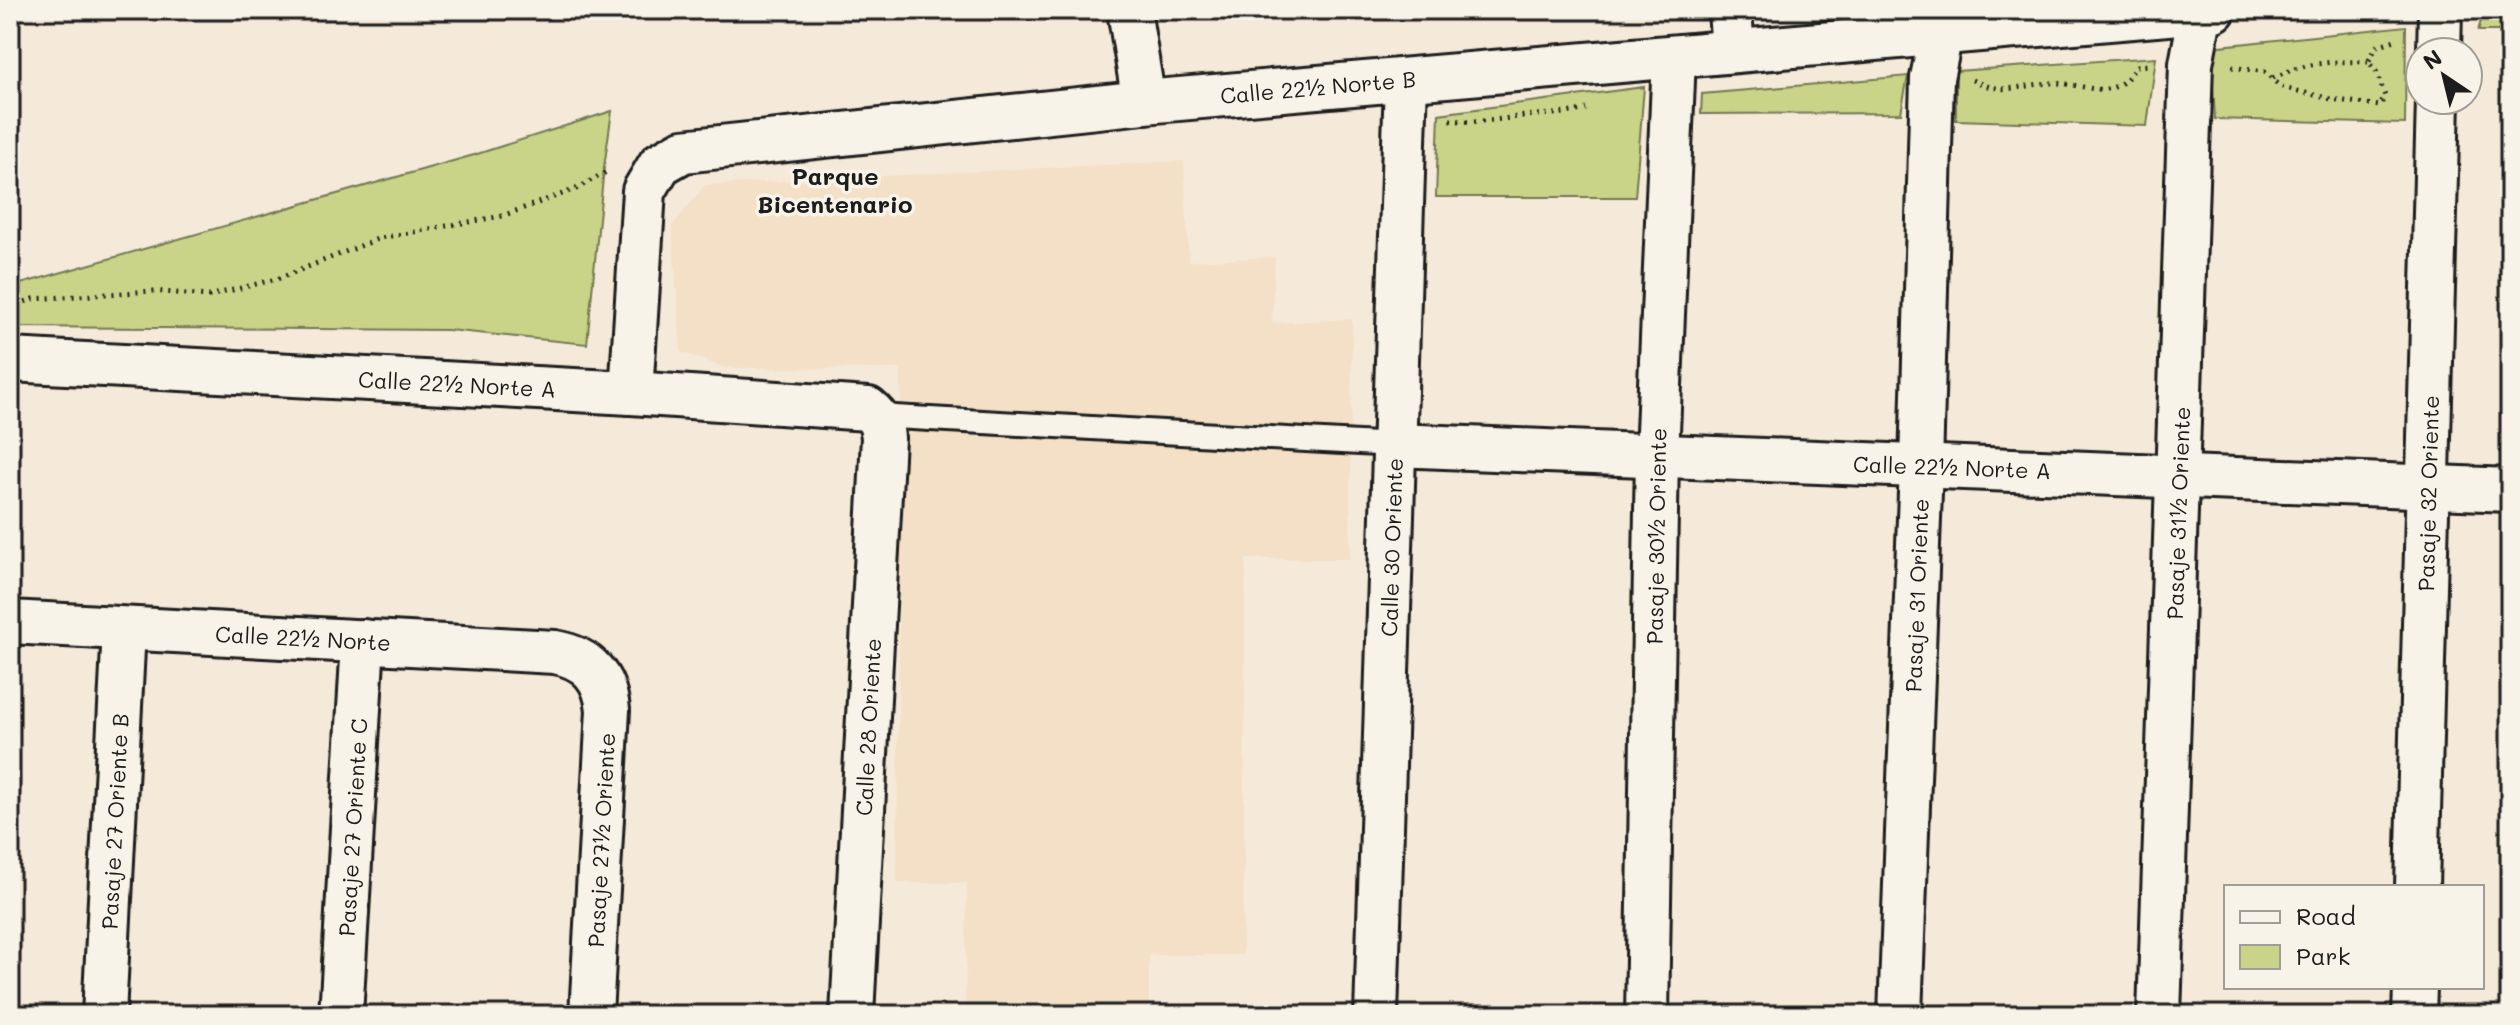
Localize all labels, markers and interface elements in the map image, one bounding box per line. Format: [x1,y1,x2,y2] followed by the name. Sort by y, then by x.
[2404,36,2484,116] north arrow
[2417,43,2447,76] text: N
[1219,64,1417,110] street label: Calle 22½ Norte B
[757,160,913,219] district label: Parque Bicentenario
[357,364,557,404] street label: Calle 22½ Norte A
[2410,395,2445,592] street label: Pasaje 32 Oriente
[2160,406,2196,620] street label: Pasaje 31½ Oriente
[1640,427,1672,645] street label: Pasaje 30½ Oriente
[1853,449,2051,485] street label: Calle 22½ Norte A
[1374,457,1408,637] street label: Calle 30 Oriente
[1898,498,1934,693] street label: Pasaje 31 Oriente
[215,619,391,657] street label: Calle 22½ Norte
[849,637,887,817] street label: Calle 28 Oriente
[94,713,134,930] street label: Pasaje 27 Oriente B
[331,717,373,937] street label: Pasaje 27 Oriente C
[581,732,621,948] street label: Pasaje 27½ Oriente
[2224,885,2484,989] legend
[2296,900,2356,931] text: Road
[2296,940,2350,971] text: Park

